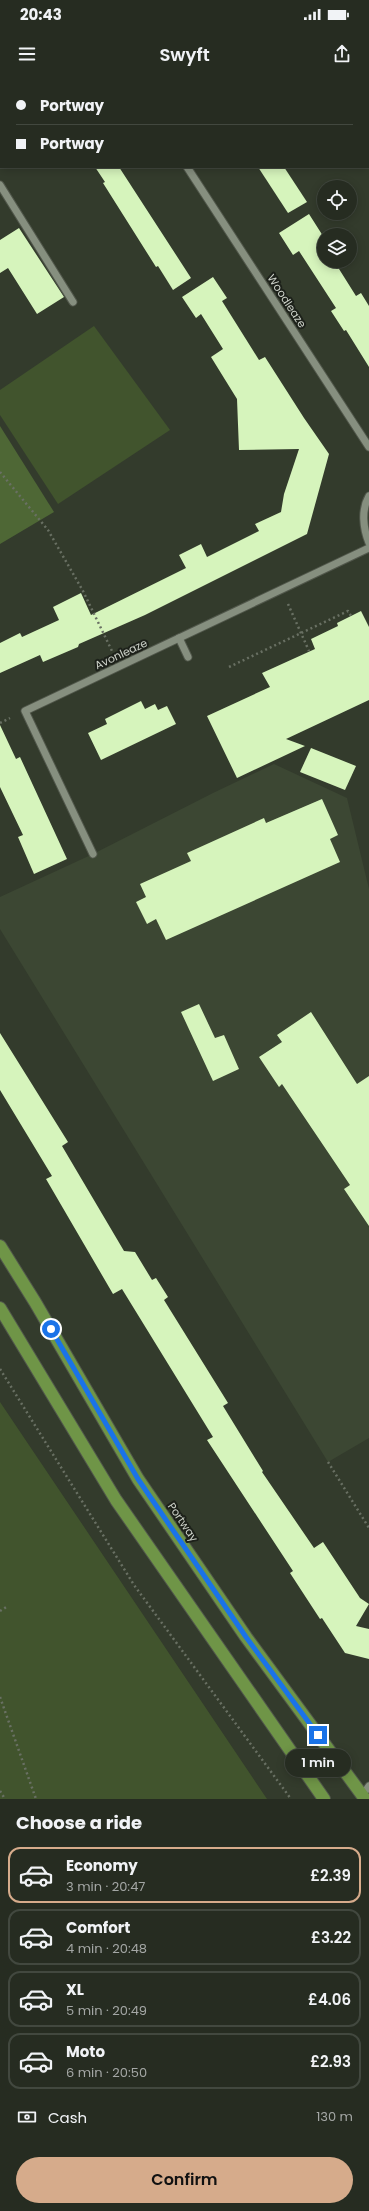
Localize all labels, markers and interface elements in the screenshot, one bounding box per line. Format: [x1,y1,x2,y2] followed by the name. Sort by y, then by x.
[20,4,62,25] text: 20:43
[159,42,210,67] text: Swyft
[16,43,38,65] icon: menu
[331,43,353,65] icon: share
[40,95,104,116] text: Portway
[40,133,104,154] text: Portway
[317,180,357,268] map controls
[317,180,357,220] button: locate
[317,228,357,268] button: layers
[264,271,310,331] street label: Woodleaze
[92,635,150,673] street label: Avonleaze
[42,1320,60,1338] route start
[164,1499,202,1545] street label: Portway
[309,1726,327,1744] route end
[285,1749,351,1777] callout: 1 min
[301,1753,335,1772] text: 1 min
[16,1810,142,1835] text: Choose a ride
[66,1855,138,1876] text: Economy
[18,1857,54,1893] icon: car
[310,1865,351,1886] text: £2.39
[66,1877,145,1896] text: 3 min · 20:47
[66,1917,130,1938] text: Comfort
[18,1919,54,1955] icon: car
[311,1927,351,1948] text: £3.22
[66,1939,147,1958] text: 4 min · 20:48
[66,1979,84,2000] text: XL
[18,1981,54,2017] icon: car
[308,1989,351,2010] text: £4.06
[66,2001,147,2020] text: 5 min · 20:49
[66,2041,105,2062] text: Moto
[18,2043,54,2079] icon: car
[310,2051,351,2072] text: £2.93
[66,2063,147,2082] text: 6 min · 20:50
[16,2106,38,2128] icon: cash
[48,2107,87,2128] text: Cash
[316,2107,353,2126] text: 130 m
[16,2157,353,2203] button: Confirm

